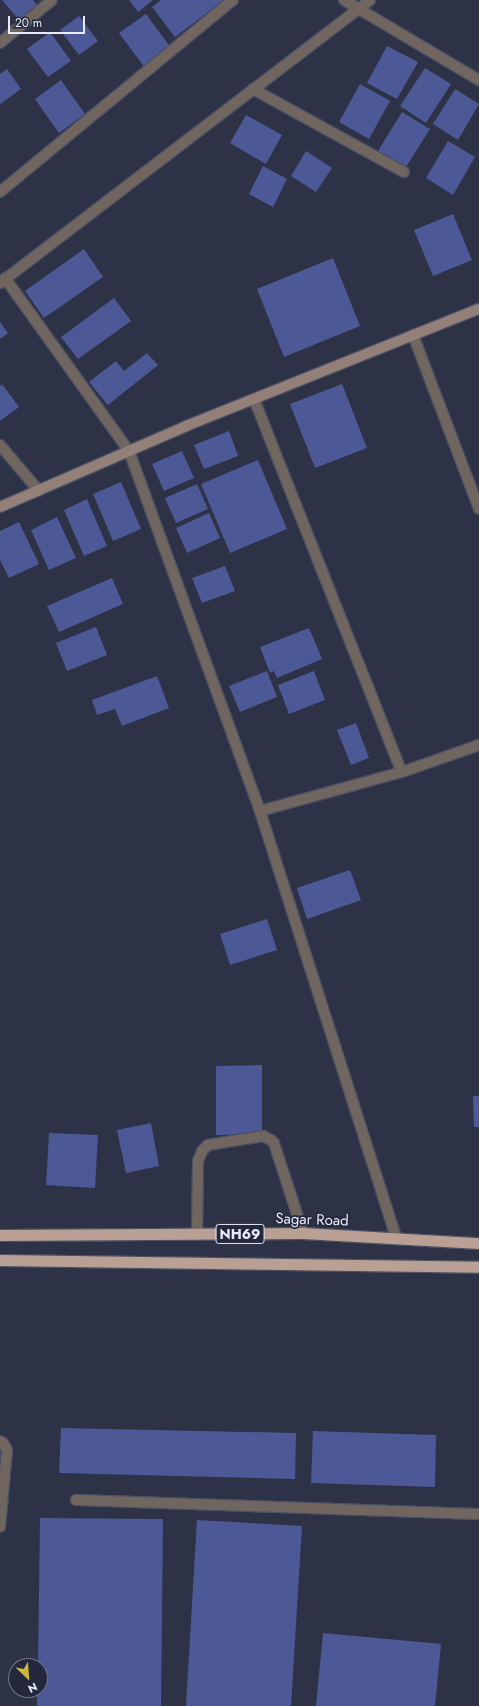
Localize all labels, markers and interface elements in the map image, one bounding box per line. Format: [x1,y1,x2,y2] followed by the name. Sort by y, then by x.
[10,8,87,34] scale bar
[15,14,42,32] text: 20 m
[275,1210,349,1230] street label: Sagar Road
[215,1222,265,1246] road number: NH69
[8,1658,48,1698] north arrow
[25,1679,40,1697] text: N

